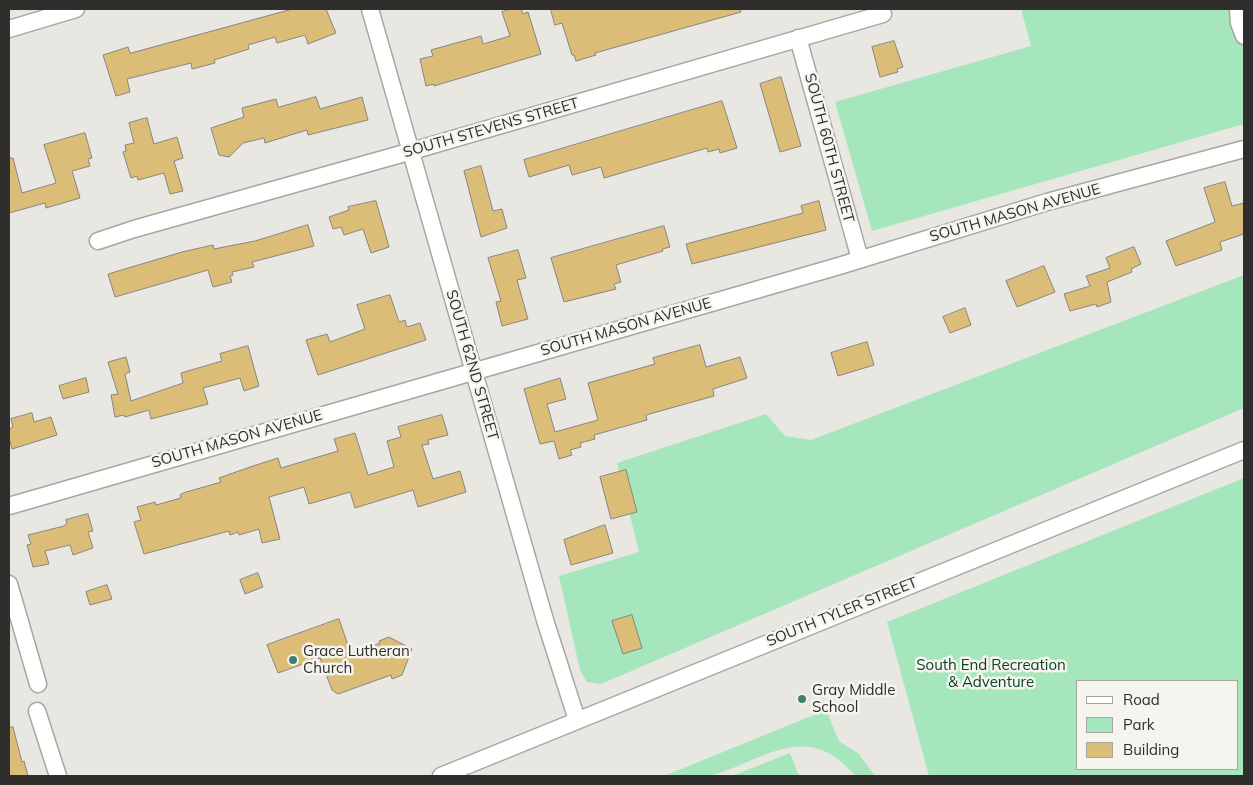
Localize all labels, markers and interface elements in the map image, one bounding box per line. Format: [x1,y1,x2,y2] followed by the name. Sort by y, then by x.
[800,71,858,225] street label: SOUTH 60TH STREET
[401,94,581,162] street label: SOUTH STEVENS STREET
[928,180,1102,246] street label: SOUTH MASON AVENUE
[442,288,502,442] street label: SOUTH 62ND STREET
[539,294,713,360] street label: SOUTH MASON AVENUE
[150,406,324,472] street label: SOUTH MASON AVENUE
[764,573,920,651] street label: SOUTH TYLER STREET
[303,642,410,677] place label: Grace Lutheran Church
[287,654,299,666] marker: Grace Lutheran Church
[916,656,1066,691] park label: South End Recreation & Adventure
[1076,680,1238,770] legend
[812,681,895,716] place label: Gray Middle School
[1123,690,1160,709] text: Road
[796,693,808,705] marker: Gray Middle School
[1123,715,1155,734] text: Park
[1123,740,1179,759] text: Building

